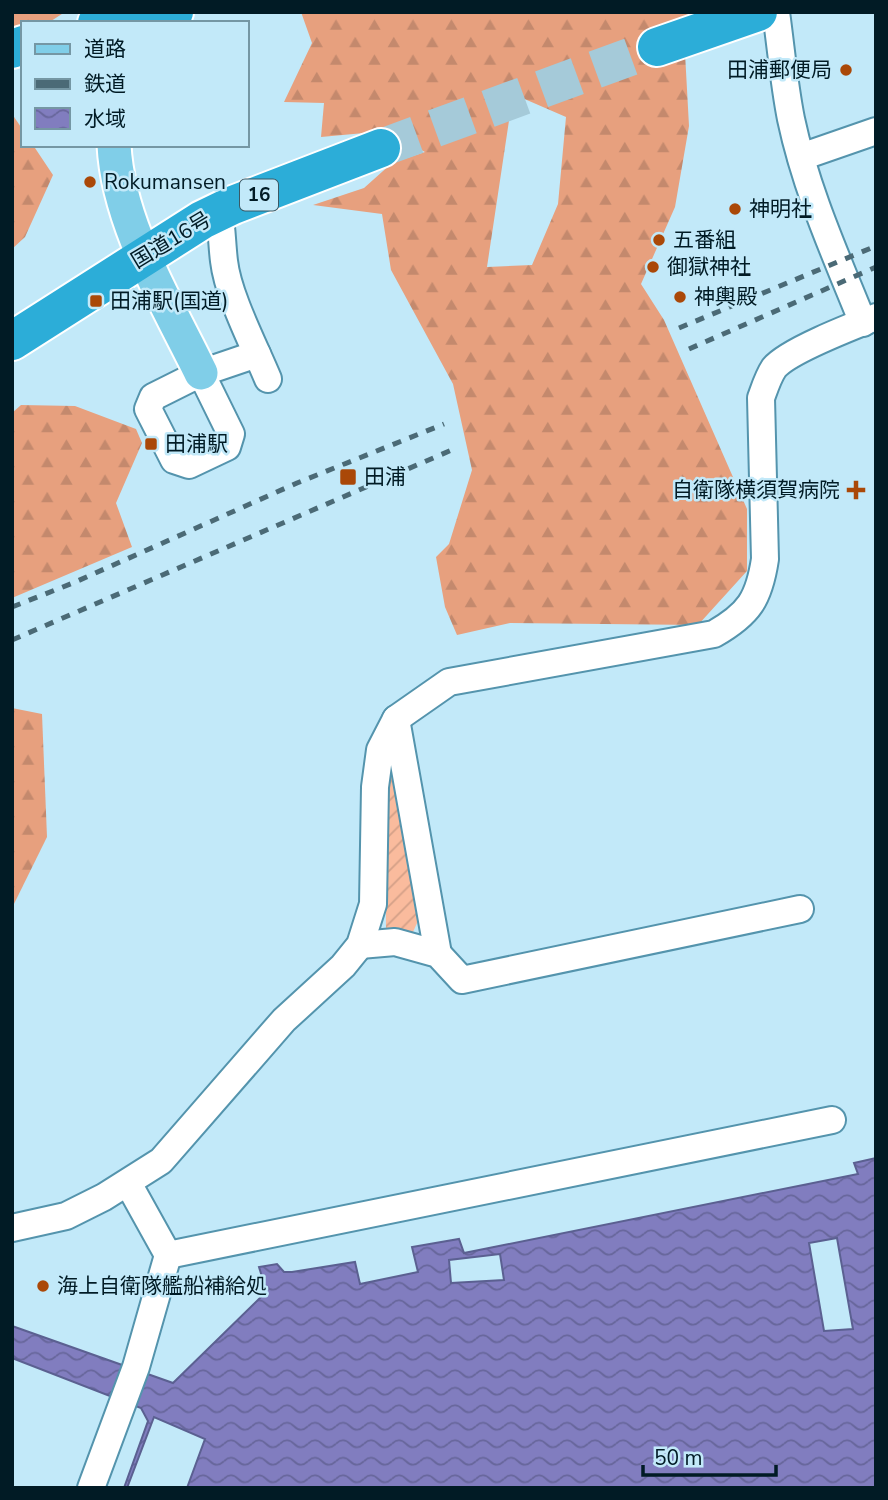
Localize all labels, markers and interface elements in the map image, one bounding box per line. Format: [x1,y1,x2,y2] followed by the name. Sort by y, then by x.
[21,21,248,147] legend
[84,35,126,63] text: 道路
[727,56,832,84] place label: 田浦郵便局
[838,62,854,78] marker: 田浦郵便局
[84,70,126,98] text: 鉄道
[84,105,126,133] text: 水域
[104,168,226,196] place label: Rokumansen
[82,174,98,190] marker: Rokumansen
[240,180,278,210] road number: 16
[749,195,812,223] place label: 神明社
[727,201,743,217] marker: 神明社
[126,205,216,275] street label: 国道16号
[673,226,736,254] place label: 五番組
[651,232,667,248] marker: 五番組
[667,253,751,281] place label: 御獄神社
[645,259,661,275] marker: 御獄神社
[694,283,757,311] place label: 神輿殿
[110,287,228,315] place label: 田浦駅(国道)
[672,289,688,305] marker: 神輿殿
[88,293,104,309] marker: 田浦駅(国道)
[165,430,228,458] place label: 田浦駅
[143,436,159,452] marker: 田浦駅
[364,463,406,491] place label: 田浦
[338,467,358,487] marker: 田浦
[672,476,840,504] place label: 自衛隊横須賀病院
[846,480,866,500] marker: 自衛隊横須賀病院
[57,1272,267,1300] place label: 海上自衛隊艦船補給処
[35,1278,51,1294] marker: 海上自衛隊艦船補給処
[643,1434,776,1478] scale bar
[654,1444,703,1472] text: 50 m

